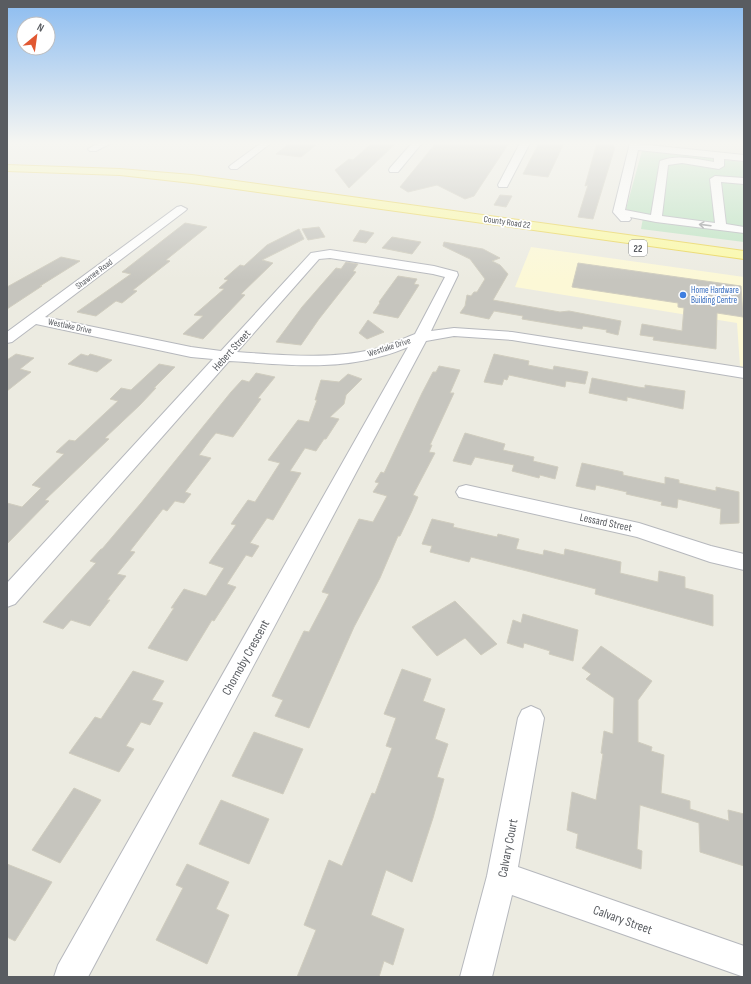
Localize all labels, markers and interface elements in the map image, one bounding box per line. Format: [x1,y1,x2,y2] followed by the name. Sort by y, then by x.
[16,16,56,56] north arrow
[35,21,46,35] text: N
[483,214,531,231] street label: County Road 22
[699,221,712,229] one-way arrow
[629,240,647,256] road number: 22
[74,257,115,292] street label: Shawnee Road
[691,285,739,306] place label: Home Hardware Building Centre
[678,290,688,300] marker: Home Hardware Building Centre
[47,316,93,337] street label: Westlake Drive
[210,327,254,373] street label: Hebert Street
[366,335,412,360] street label: Westlake Drive
[579,511,634,534] street label: Lessard Street
[219,617,273,698] street label: Chornoby Crescent
[494,818,521,879] street label: Calvary Court
[591,902,654,938] street label: Calvary Street

